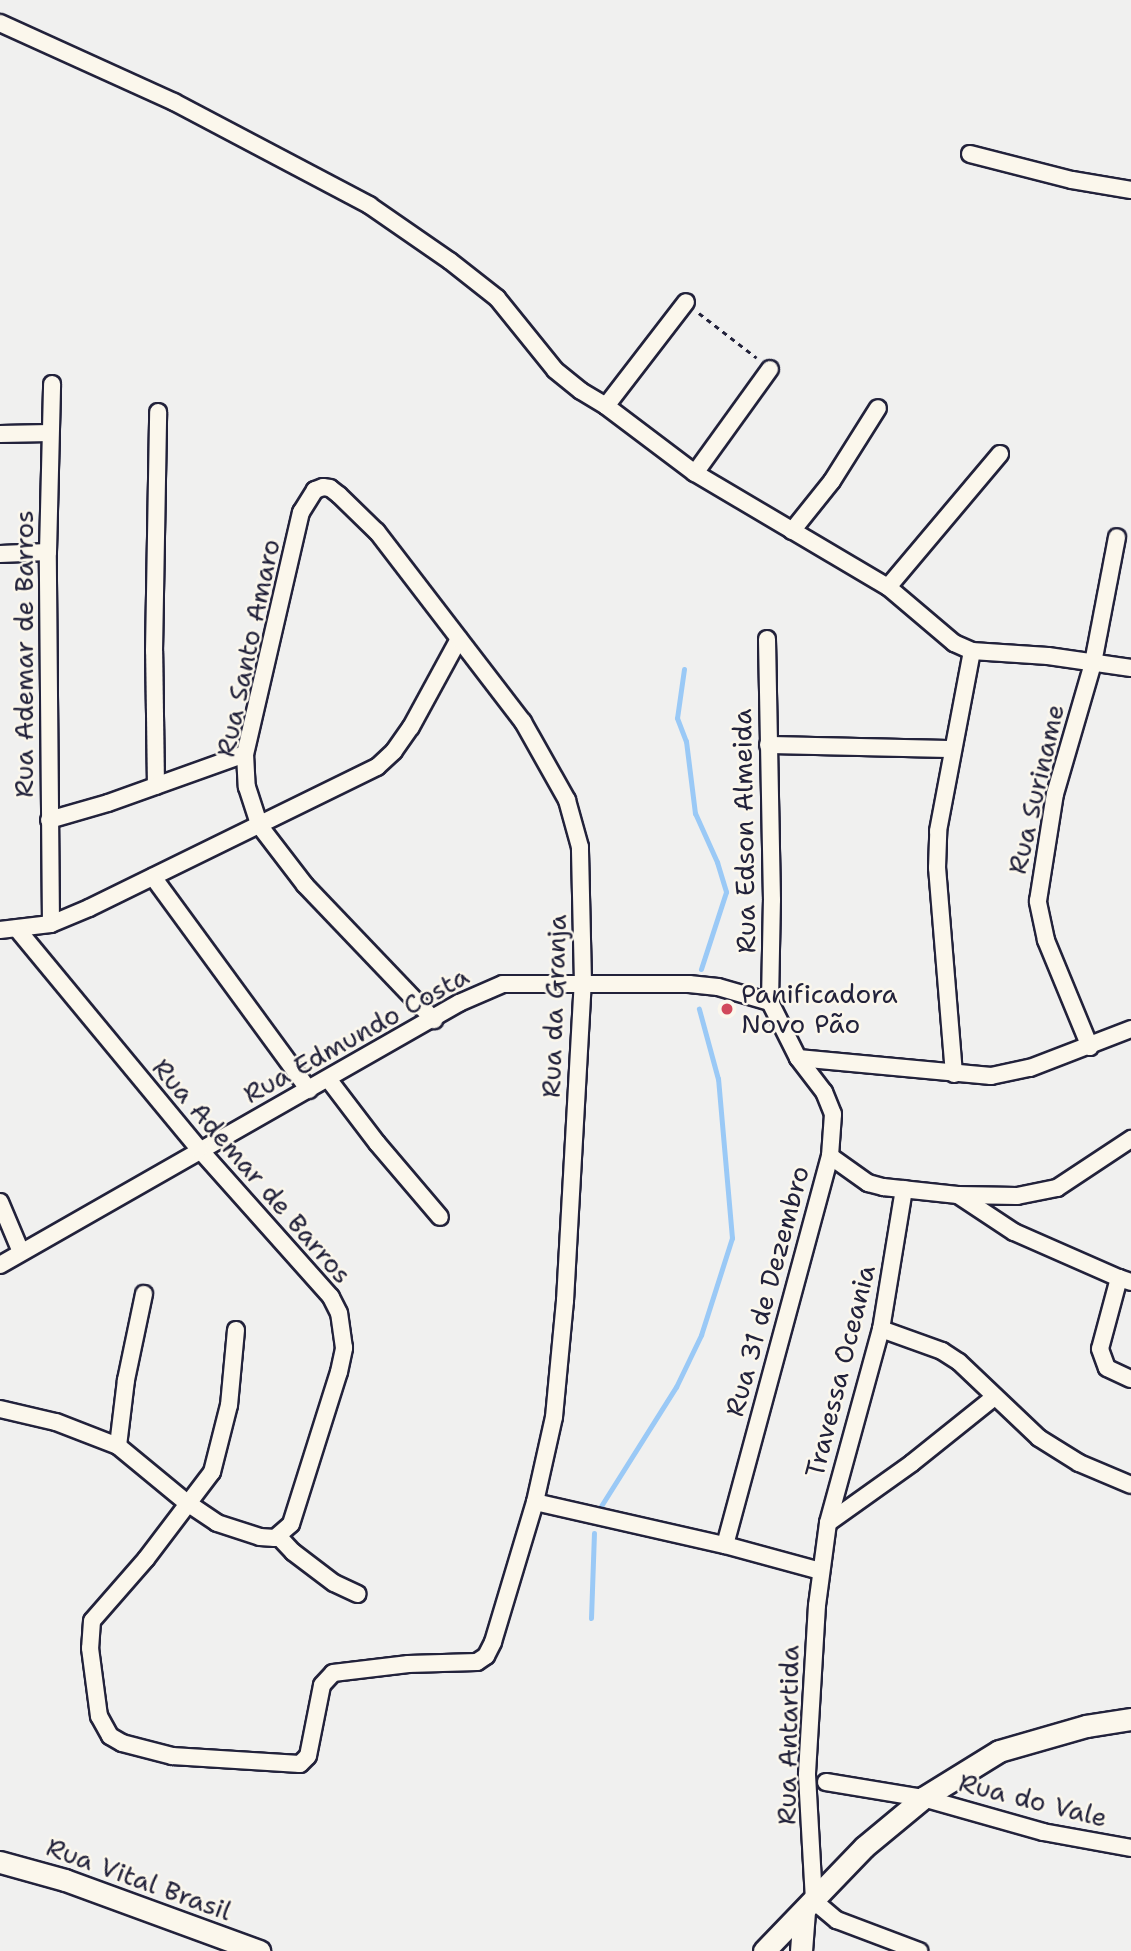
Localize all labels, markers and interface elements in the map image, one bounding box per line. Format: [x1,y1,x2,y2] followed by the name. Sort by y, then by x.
[8,510,40,798] street label: Rua Ademar de Barros
[210,536,286,760] street label: Rua Santo Amaro
[1001,701,1071,877] street label: Rua Suriname
[726,708,762,954] street label: Rua Edson Almeida
[535,914,573,1098] street label: Rua da Granja
[238,960,474,1110] street label: Rua Edmundo Costa
[741,978,898,1040] place label: Panificadora Novo Pão
[719,1001,735,1017] marker: Panificadora Novo Pão
[146,1052,358,1290] street label: Rua Ademar de Barros
[719,1162,815,1420] street label: Rua 31 de Dezembro
[799,1262,881,1480] street label: Travessa Oceania
[771,1645,805,1825] street label: Rua Antartida
[956,1767,1110,1833] street label: Rua do Vale
[42,1831,236,1927] street label: Rua Vital Brasil

